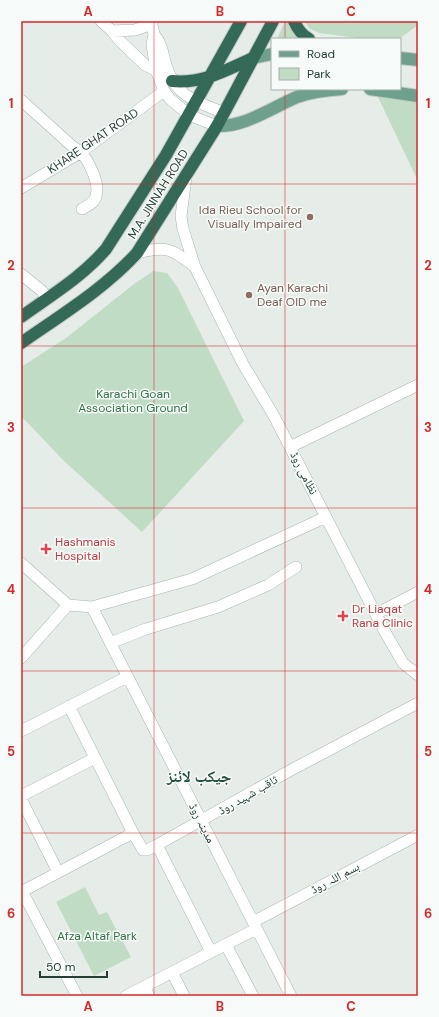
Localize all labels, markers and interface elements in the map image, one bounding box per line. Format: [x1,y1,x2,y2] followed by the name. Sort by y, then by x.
[83,3,93,20] text: A
[216,3,224,20] text: B
[346,3,356,20] text: C
[271,38,401,90] legend
[307,46,335,62] text: Road
[307,66,331,82] text: Park
[9,95,13,112] text: 1
[426,95,430,112] text: 1
[44,105,142,177] street label: KHARE GHAT ROAD
[124,146,192,242] street label: M.A. JINNAH ROAD
[199,202,303,232] place label: Ida Rieu School for Visually Impaired
[305,212,315,222] marker: Ida Rieu School for Visually Impaired
[7,257,15,274] text: 2
[424,257,432,274] text: 2
[257,280,328,310] place label: Ayan Karachi Deaf OID me
[244,290,254,300] marker: Ayan Karachi Deaf OID me
[78,386,188,416] park label: Karachi Goan Association Ground
[7,419,15,436] text: 3
[424,419,432,436] text: 3
[286,449,322,497] street label: نظامی روڈ
[55,534,116,564] place label: Hashmanis Hospital
[40,543,52,555] marker: Hashmanis Hospital
[7,581,15,598] text: 4
[424,581,432,598] text: 4
[352,601,413,631] place label: Dr Liaqat Rana Clinic
[337,610,349,622] marker: Dr Liaqat Rana Clinic
[7,743,15,760] text: 5
[424,743,432,760] text: 5
[166,766,231,787] district label: جیکب لائنز
[215,771,281,818] street label: ثاقب شہید روڈ
[185,800,219,846] street label: مدینہ روڈ
[308,858,362,898] street label: بسم اللہ روڈ
[7,905,15,922] text: 6
[424,905,432,922] text: 6
[57,928,137,944] park label: Afza Altaf Park
[40,953,107,979] scale bar
[46,959,75,975] text: 50 m
[83,998,93,1015] text: A
[216,998,224,1015] text: B
[346,998,356,1015] text: C

